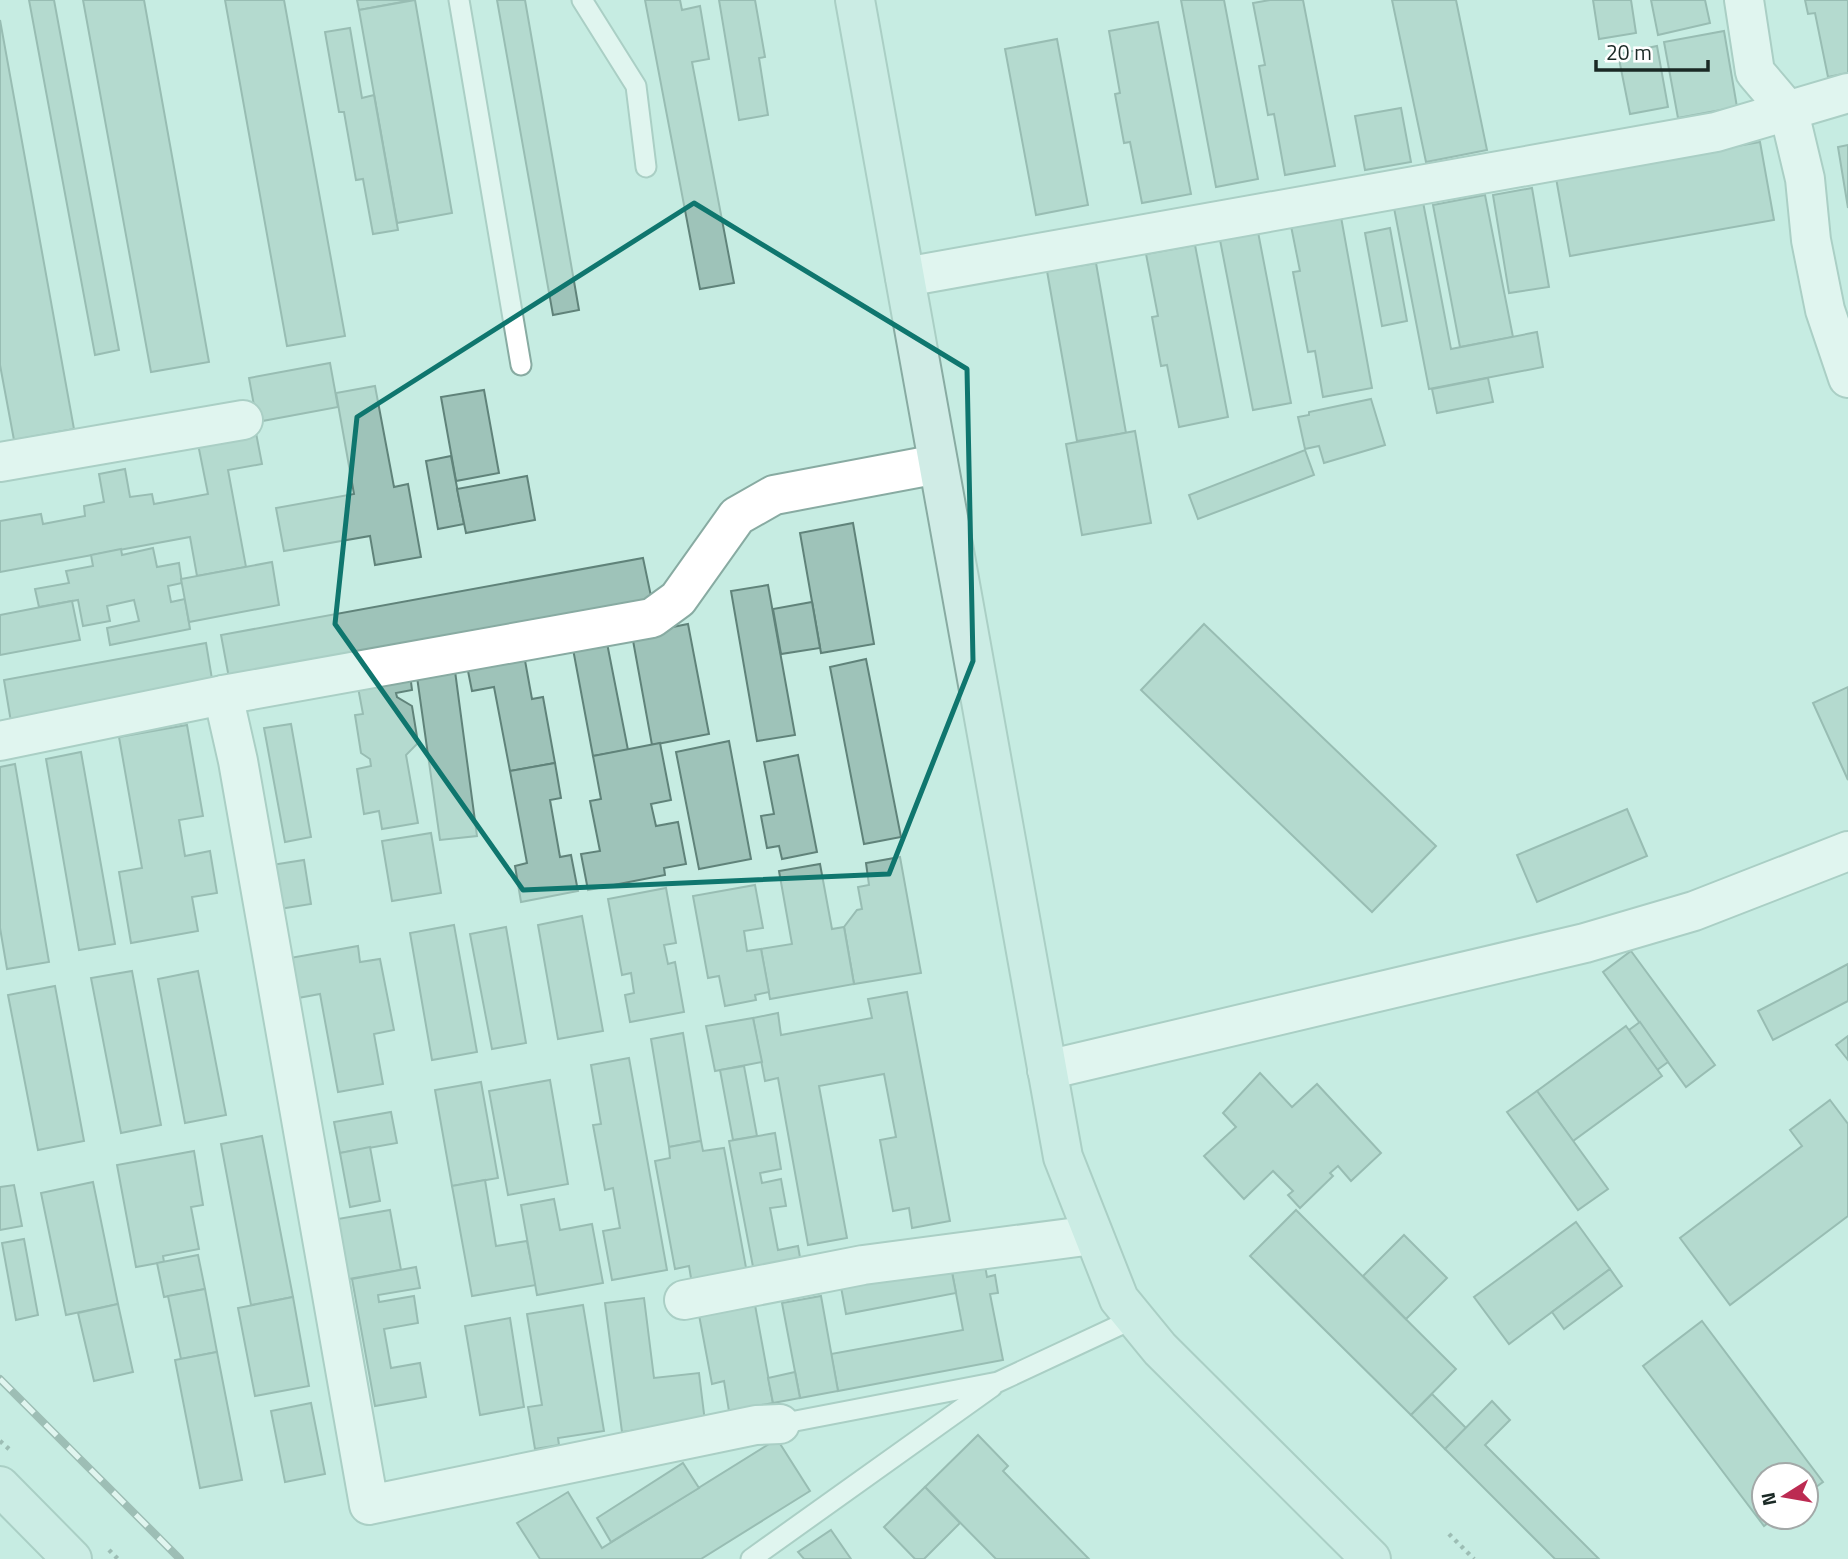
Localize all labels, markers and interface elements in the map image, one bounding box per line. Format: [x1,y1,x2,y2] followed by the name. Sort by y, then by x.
[1596,28,1708,72] scale bar
[1606,36,1652,68] text: 20 m
[1750,1461,1820,1531] north arrow
[1752,1490,1783,1509] text: N

